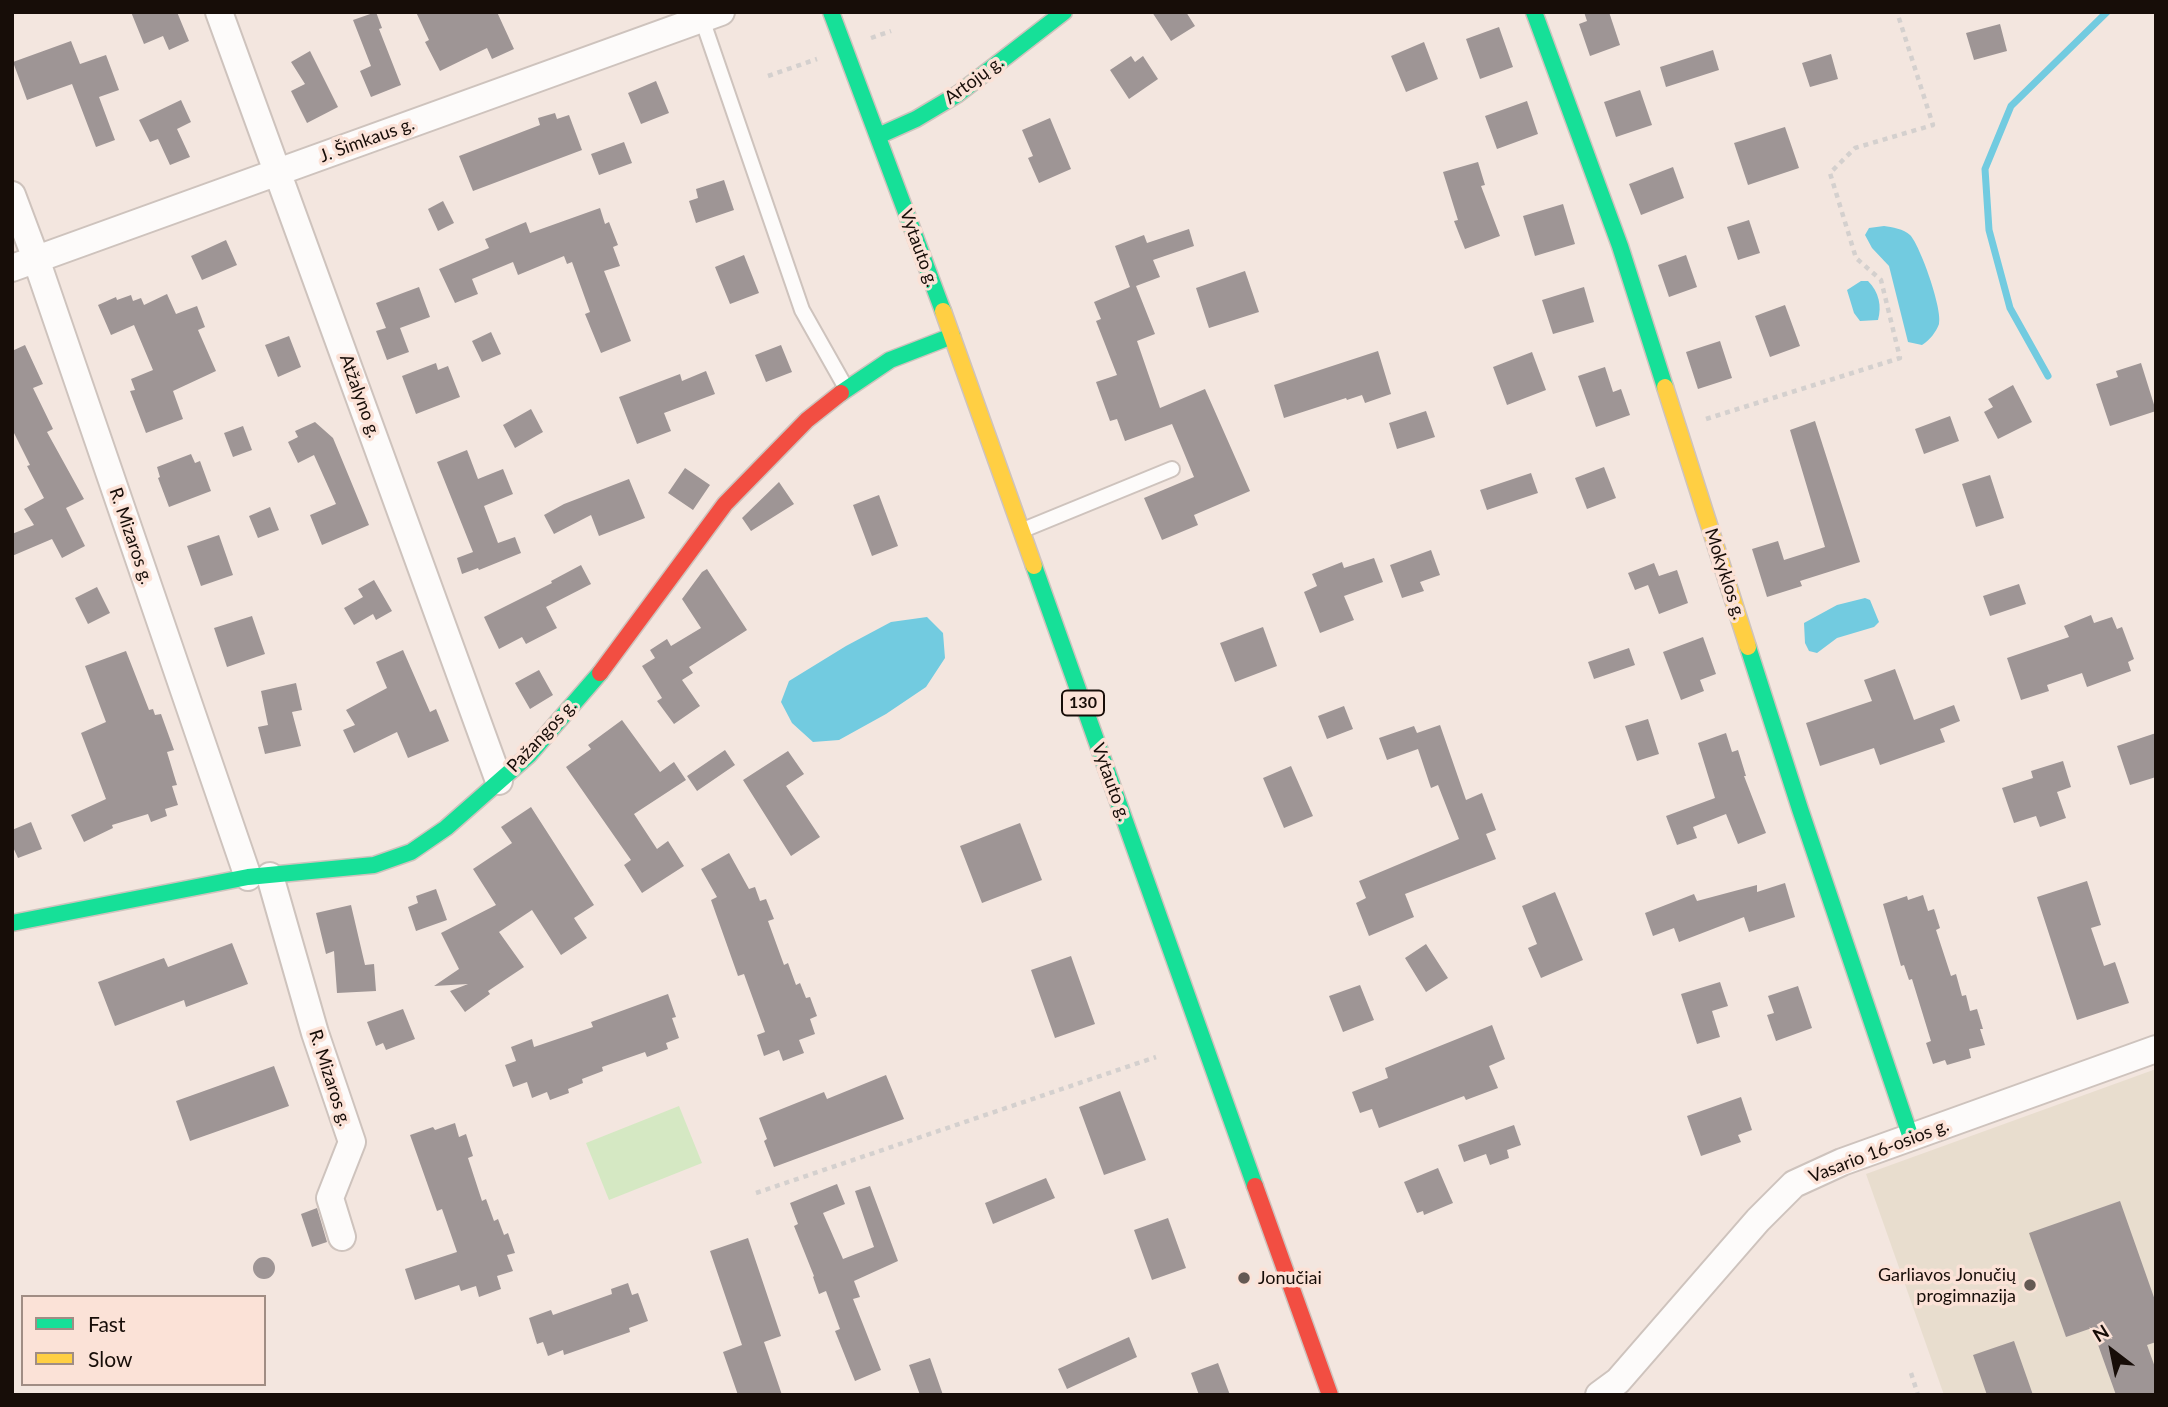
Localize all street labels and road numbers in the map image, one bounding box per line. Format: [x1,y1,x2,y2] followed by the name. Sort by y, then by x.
[940,51,1008,109] street label: Artojų g.
[317,113,417,167] street label: J. Šimkaus g.
[895,206,943,290] street label: Vytauto g.
[335,351,385,441] street label: Atžalyno g.
[104,485,158,587] street label: R. Mizaros g.
[1700,526,1750,622] street label: Mokyklos g.
[1062,690,1104,716] road number: 130
[503,695,581,777] street label: Pažangos g.
[1087,740,1135,824] street label: Vytauto g.
[304,1027,356,1129] street label: R. Mizaros g.
[1806,1114,1952,1188] street label: Vasario 16-osios g.

